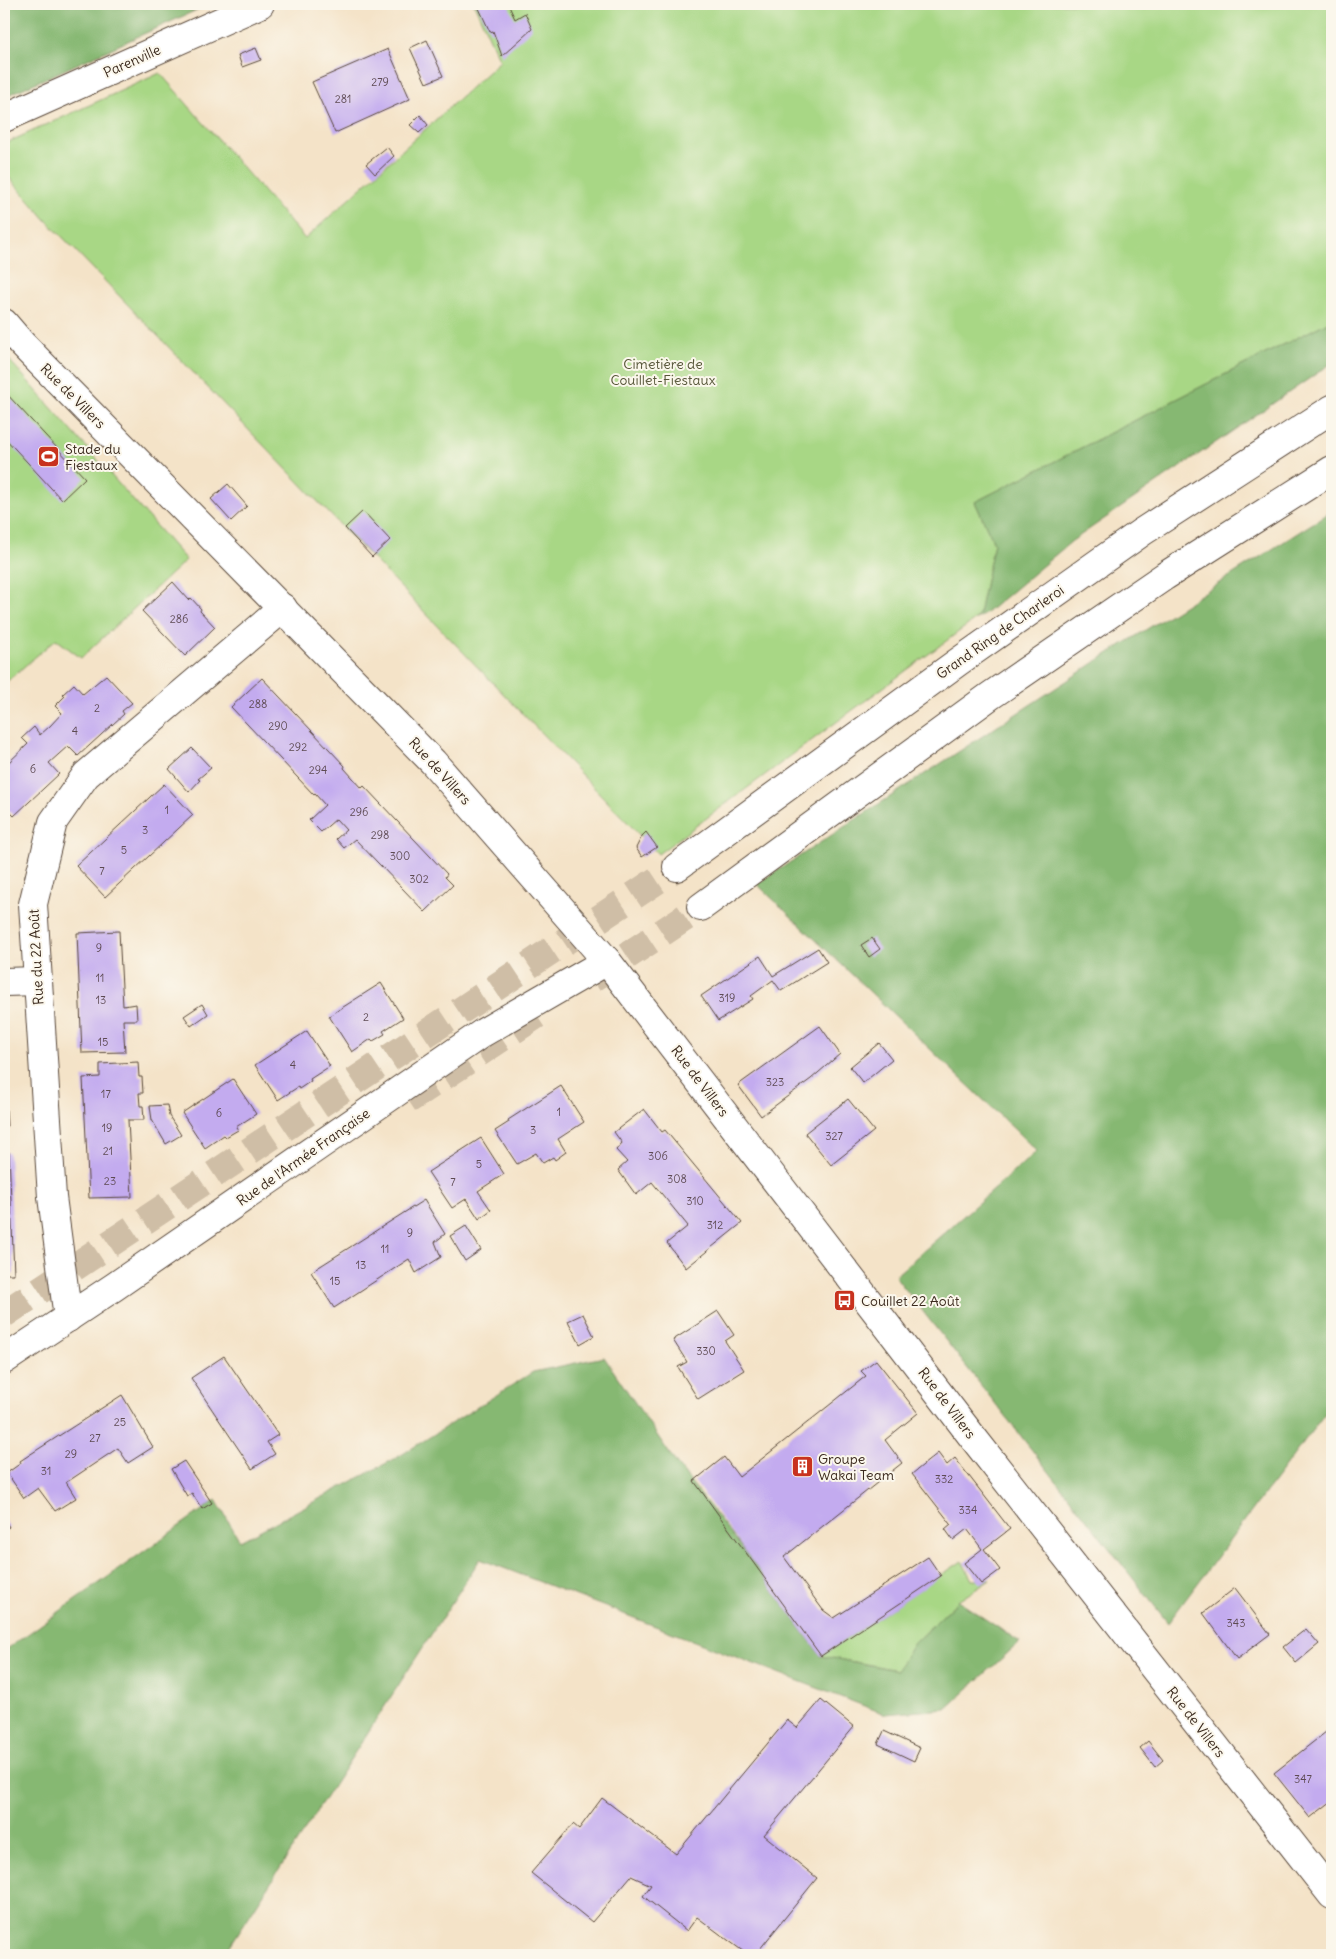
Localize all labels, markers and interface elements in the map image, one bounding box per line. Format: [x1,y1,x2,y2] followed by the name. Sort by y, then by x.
[101,40,163,82] street label: Parenville
[371,75,389,89] house number: 279
[335,92,351,106] house number: 281
[610,355,716,389] park label: Cimetière de Couillet-Fiestaux
[37,360,109,432] street label: Rue de Villers
[65,440,121,474] place label: Stade du Fiestaux
[37,445,61,469] sports icon: Stade du Fiestaux
[933,581,1067,683] street label: Grand Ring de Charleroi
[170,612,188,626] house number: 286
[249,697,267,711] house number: 288
[94,701,100,715] house number: 2
[268,719,288,733] house number: 290
[72,724,78,738] house number: 4
[405,734,475,808] street label: Rue de Villers
[289,740,307,754] house number: 292
[30,762,36,776] house number: 6
[309,763,327,777] house number: 294
[165,803,169,817] house number: 1
[350,805,368,819] house number: 296
[142,823,148,837] house number: 3
[371,828,389,842] house number: 298
[121,843,127,857] house number: 5
[390,849,410,863] house number: 300
[99,864,105,878] house number: 7
[409,872,429,886] house number: 302
[24,908,47,1005] street label: Rue du 22 Août
[96,941,102,955] house number: 9
[96,971,104,985] house number: 11
[719,991,735,1005] house number: 319
[96,993,106,1007] house number: 13
[363,1010,369,1024] house number: 2
[98,1035,108,1049] house number: 15
[667,1042,733,1120] street label: Rue de Villers
[290,1058,296,1072] house number: 4
[766,1075,784,1089] house number: 323
[101,1087,111,1101] house number: 17
[233,1104,373,1210] street label: Rue de l'Armée Française
[557,1105,561,1119] house number: 1
[216,1106,222,1120] house number: 6
[102,1121,112,1135] house number: 19
[530,1123,536,1137] house number: 3
[825,1129,843,1143] house number: 327
[103,1144,113,1158] house number: 21
[648,1149,668,1163] house number: 306
[476,1157,482,1171] house number: 5
[667,1172,687,1186] house number: 308
[104,1174,116,1188] house number: 23
[450,1175,456,1189] house number: 7
[686,1194,704,1208] house number: 310
[707,1218,723,1232] house number: 312
[407,1226,413,1240] house number: 9
[381,1242,389,1256] house number: 11
[356,1258,366,1272] house number: 13
[330,1274,340,1288] house number: 15
[833,1289,857,1313] bus stop icon: Couillet 22 Août
[861,1292,960,1310] place label: Couillet 22 Août
[696,1344,716,1358] house number: 330
[914,1364,980,1442] street label: Rue de Villers
[114,1415,126,1429] house number: 25
[89,1431,101,1445] house number: 27
[65,1447,77,1461] house number: 29
[818,1450,894,1484] place label: Groupe Wakai Team
[790,1455,814,1479] building icon: Groupe Wakai Team
[41,1464,51,1478] house number: 31
[935,1472,953,1486] house number: 332
[959,1503,977,1517] house number: 334
[1227,1616,1245,1630] house number: 343
[1163,1683,1229,1761] street label: Rue de Villers
[1294,1772,1313,1786] house number: 347

